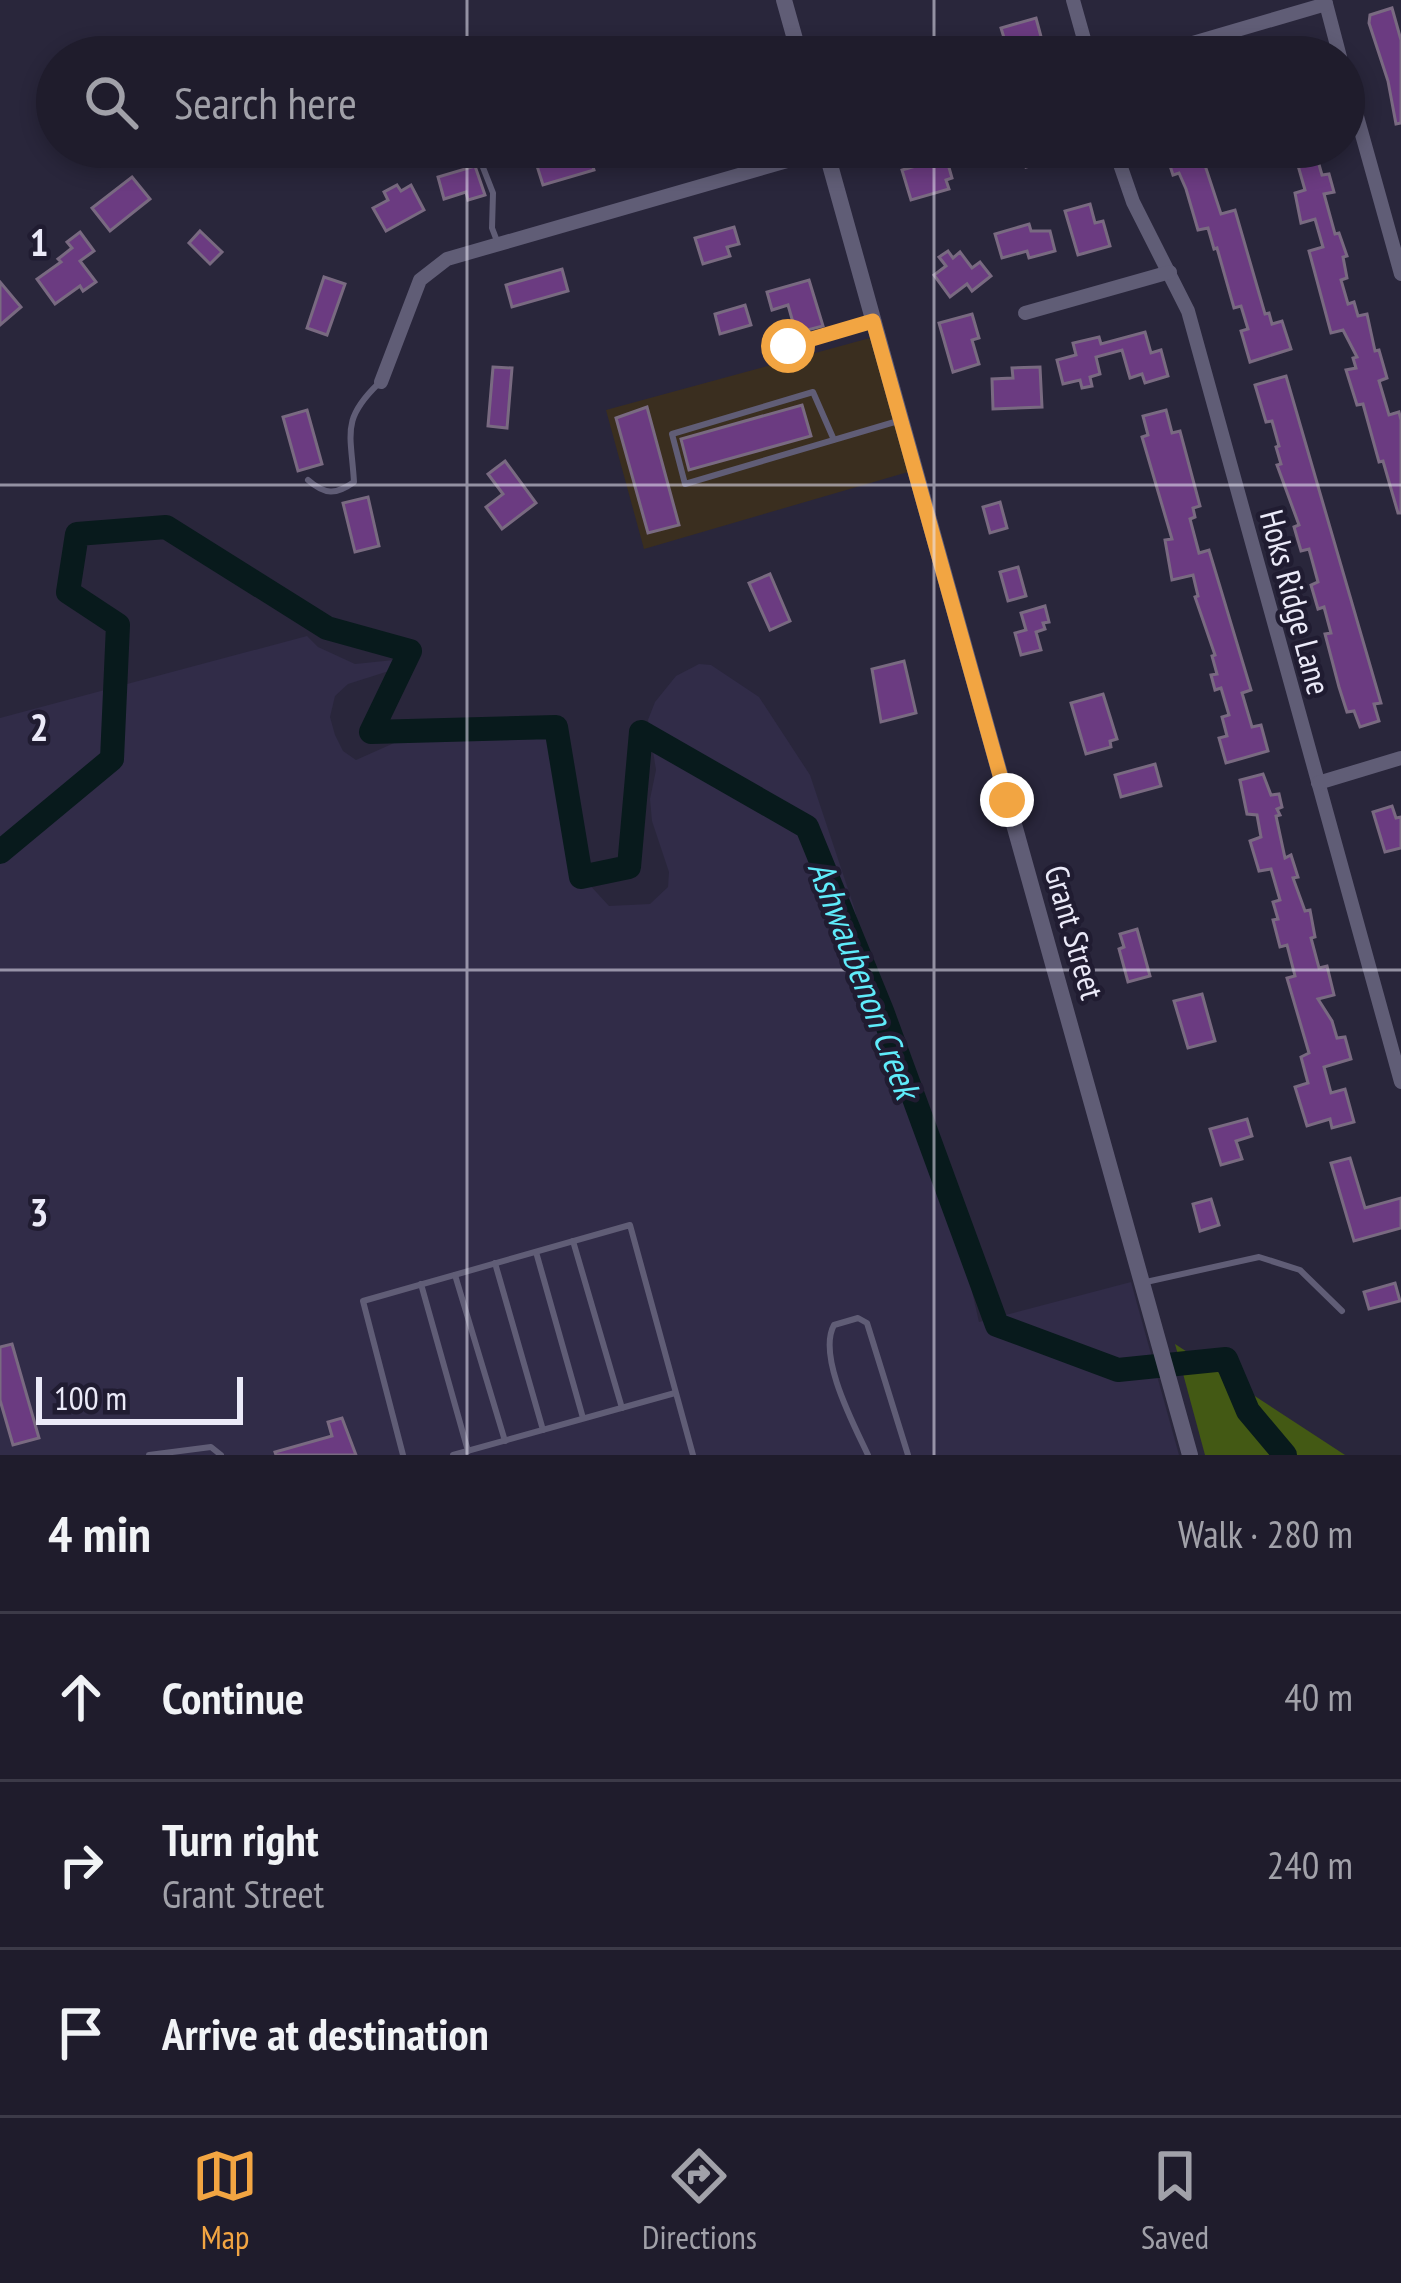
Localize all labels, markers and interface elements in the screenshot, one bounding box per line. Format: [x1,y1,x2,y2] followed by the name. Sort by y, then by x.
[36,36,1365,168] search box
[78,69,144,135] icon: search
[174,73,357,131] text: Search here
[30,216,48,267] text: 1
[761,319,815,373] route start
[1251,505,1341,699] street label: Hoks Ridge Lane
[30,701,48,752] text: 2
[980,773,1034,827] route end
[798,853,933,1108] water label: Ashwaubenon Creek
[1035,860,1115,1004] street label: Grant Street
[30,1186,48,1237] text: 3
[36,1371,243,1424] scale bar
[54,1376,127,1419] text: 100 m
[48,1500,151,1566] text: 4 min
[1178,1508,1353,1559] text: Walk · 280 m
[48,1664,114,1730] icon: ahead
[162,1668,304,1726] text: Continue
[1284,1671,1353,1722] text: 40 m
[162,1810,319,1868] text: Turn right
[48,1832,114,1898] icon: right
[1267,1839,1353,1890] text: 240 m
[162,1868,324,1919] text: Grant Street
[48,2000,114,2066] icon: arrive
[162,2004,489,2062] text: Arrive at destination
[192,2143,258,2258] tab: Map
[642,2143,757,2258] tab: Directions
[1141,2143,1209,2258] tab: Saved

